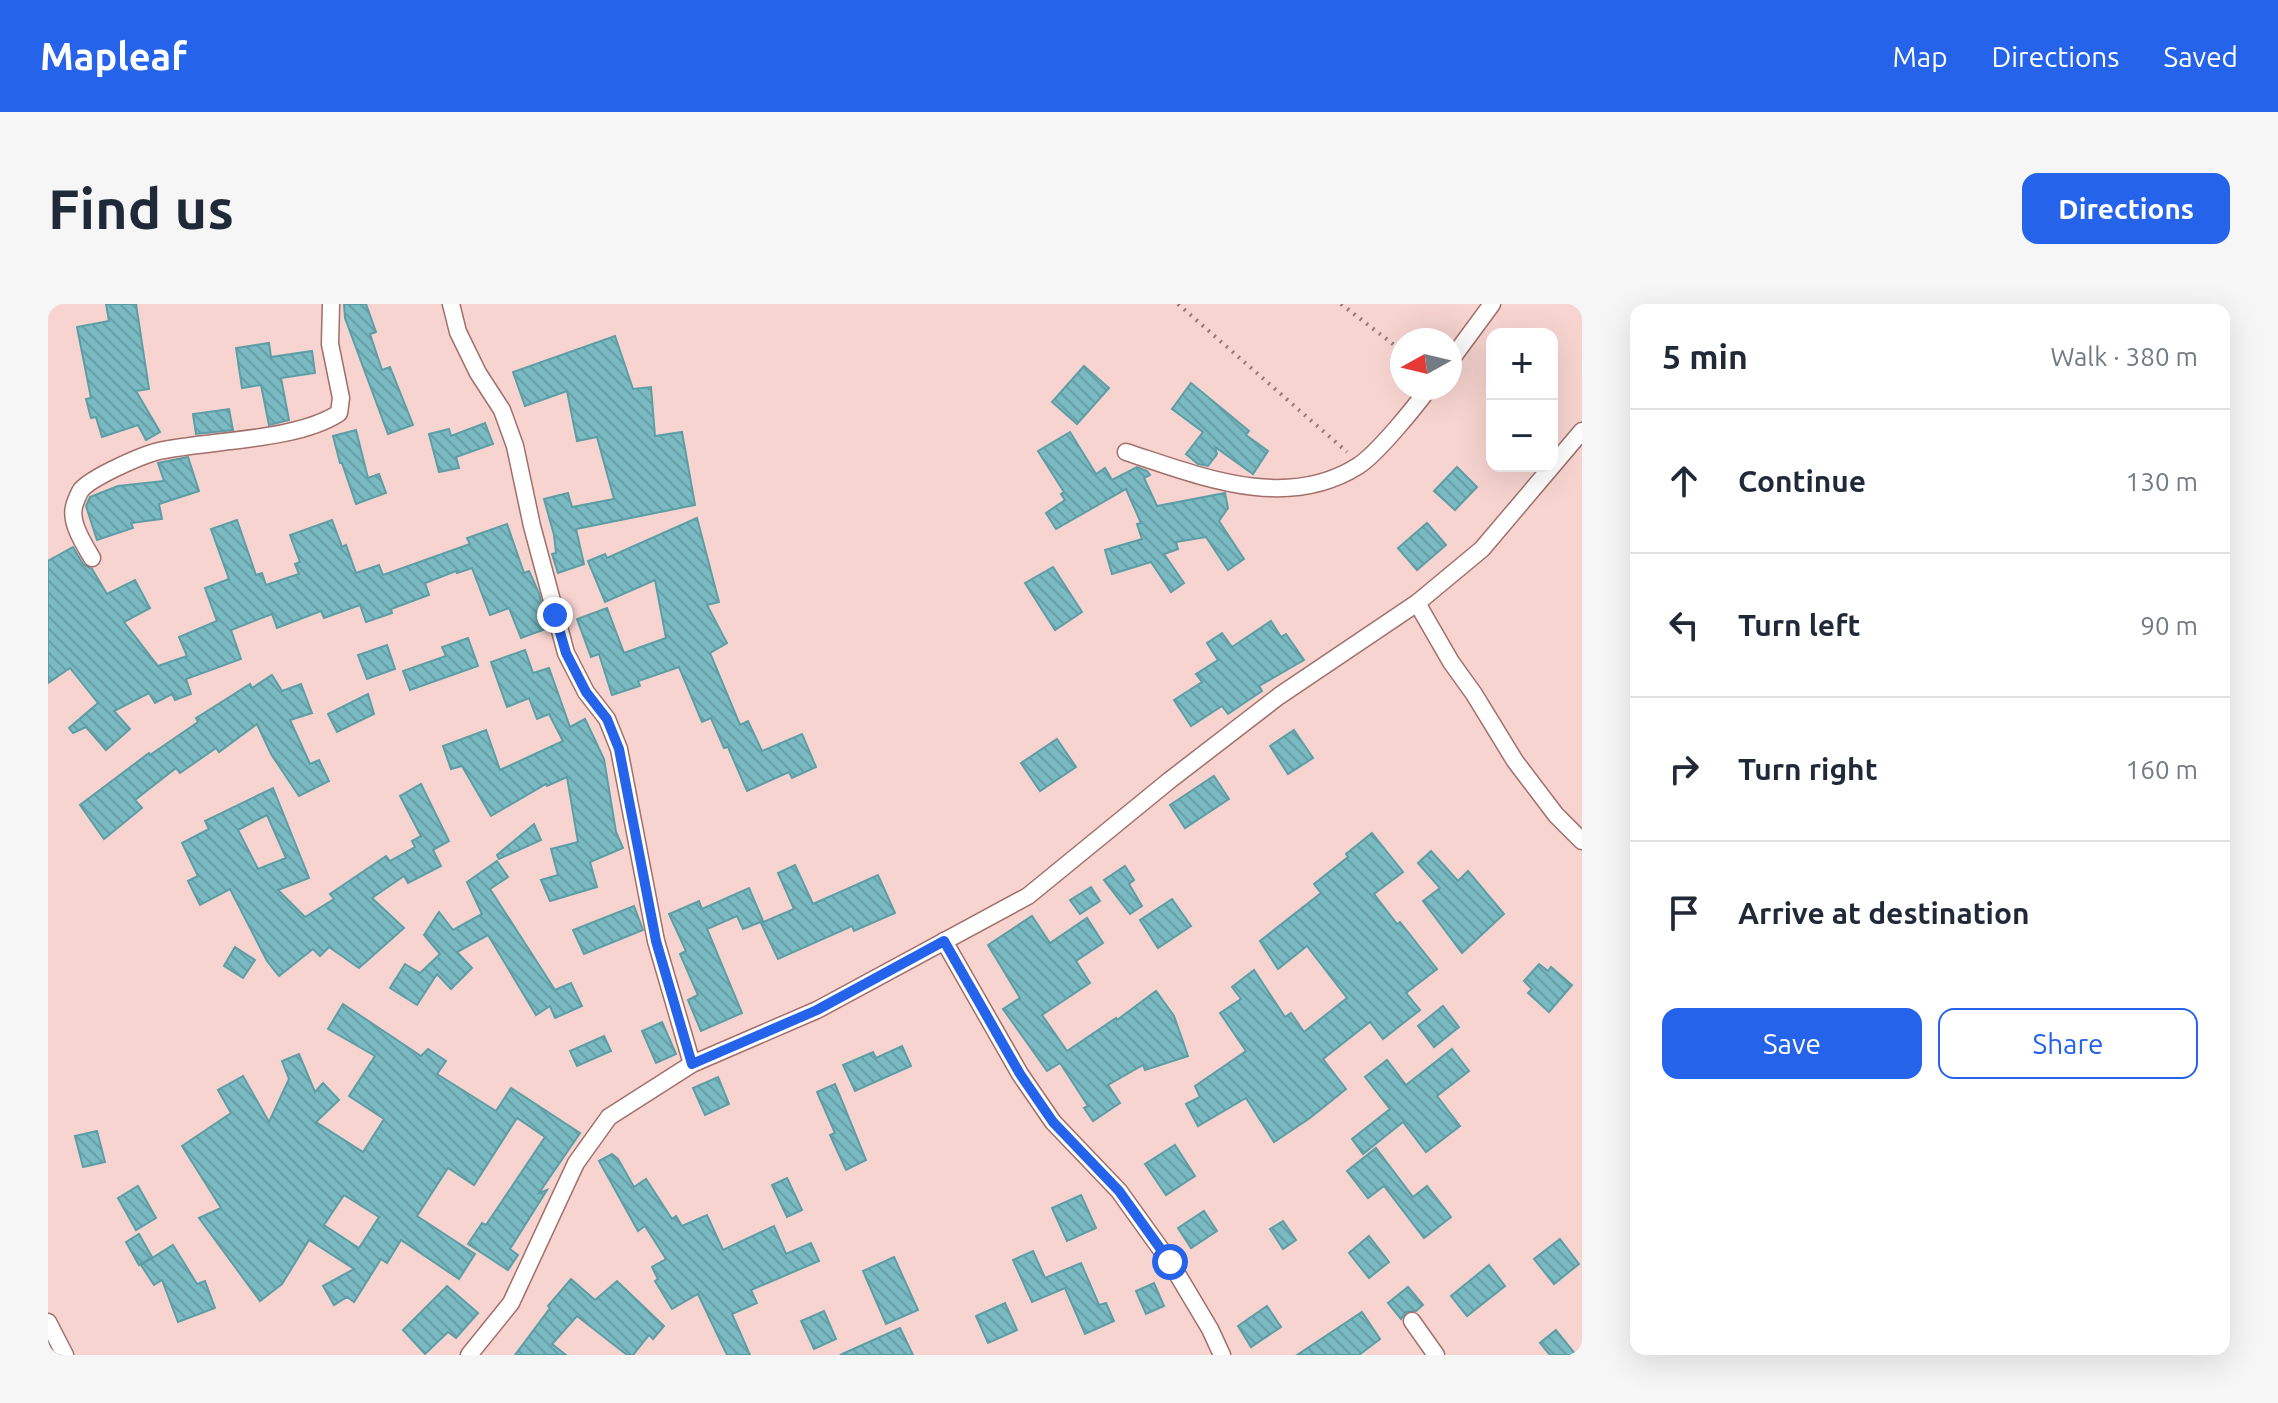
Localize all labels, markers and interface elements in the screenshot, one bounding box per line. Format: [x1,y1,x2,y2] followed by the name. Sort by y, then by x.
[40,35,187,77] text: Mapleaf
[1892,41,1948,72] text: Map
[1992,41,2119,72] text: Directions
[2163,41,2238,72] text: Saved
[2022,173,2230,244] button: Directions
[48,177,234,240] text: Find us
[1390,328,1462,400] north arrow
[1486,328,1558,472] map controls
[1486,328,1558,400] button: +
[1662,337,1748,375] text: 5 min
[2050,342,2198,371] text: Walk · 380 m
[1486,400,1558,472] button: −
[1662,459,1706,503] icon: ahead
[1738,464,1866,498] text: Continue
[2126,467,2198,496] text: 130 m
[537,597,573,633] route end
[1662,603,1706,647] icon: left
[1738,608,1860,642] text: Turn left
[2140,611,2198,640] text: 90 m
[1662,747,1706,791] icon: right
[1738,752,1878,786] text: Turn right
[2126,755,2198,784] text: 160 m
[1662,891,1706,935] icon: arrive
[1738,896,2030,930] text: Arrive at destination
[1662,1008,1922,1079] button: Save
[1938,1008,2198,1079] button: Share
[1152,1244,1188,1280] route start

